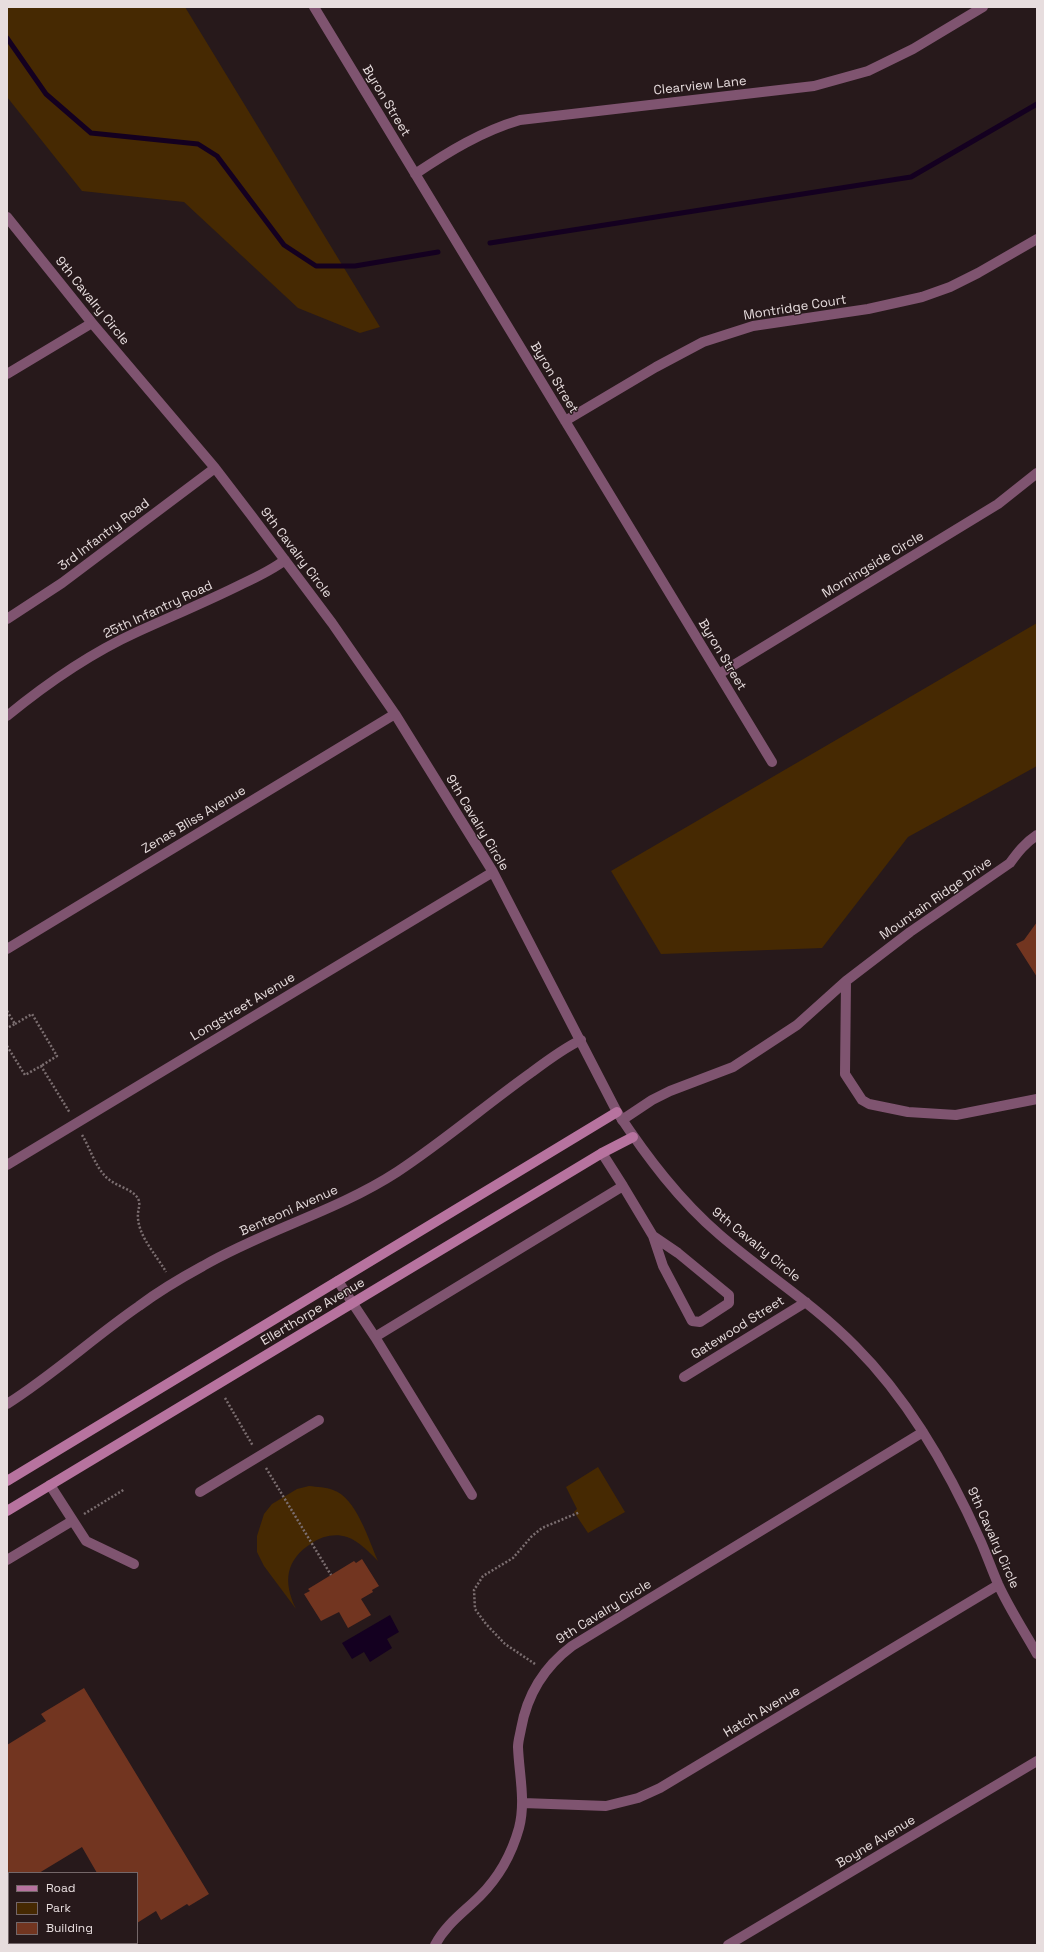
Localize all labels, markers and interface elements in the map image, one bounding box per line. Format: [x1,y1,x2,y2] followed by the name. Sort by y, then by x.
[359,63,413,139] street label: Byron Street
[653,73,747,99] street label: Clearview Lane
[52,254,132,348] street label: 9th Cavalry Circle
[742,292,848,324] street label: Montridge Court
[527,340,581,416] street label: Byron Street
[55,496,153,574] street label: 3rd Infantry Road
[257,505,335,601] street label: 9th Cavalry Circle
[819,528,927,602] street label: Morningside Circle
[101,578,215,642] street label: 25th Infantry Road
[695,617,749,693] street label: Byron Street
[442,772,512,874] street label: 9th Cavalry Circle
[139,783,249,857] street label: Zenas Bliss Avenue
[877,854,995,944] street label: Mountain Ridge Drive
[188,970,298,1044] street label: Longstreet Avenue
[237,1182,341,1240] street label: Benteoni Avenue
[709,1205,803,1285] street label: 9th Cavalry Circle
[258,1275,368,1349] street label: Ellerthorpe Avenue
[689,1293,787,1363] street label: Gatewood Street
[964,1485,1022,1591] street label: 9th Cavalry Circle
[554,1576,654,1648] street label: 9th Cavalry Circle
[721,1683,803,1741] street label: Hatch Avenue
[834,1812,918,1872] street label: Boyne Avenue
[8,1872,138,1944] legend
[46,1880,75,1896] text: Road
[46,1900,71,1916] text: Park
[46,1920,93,1936] text: Building

